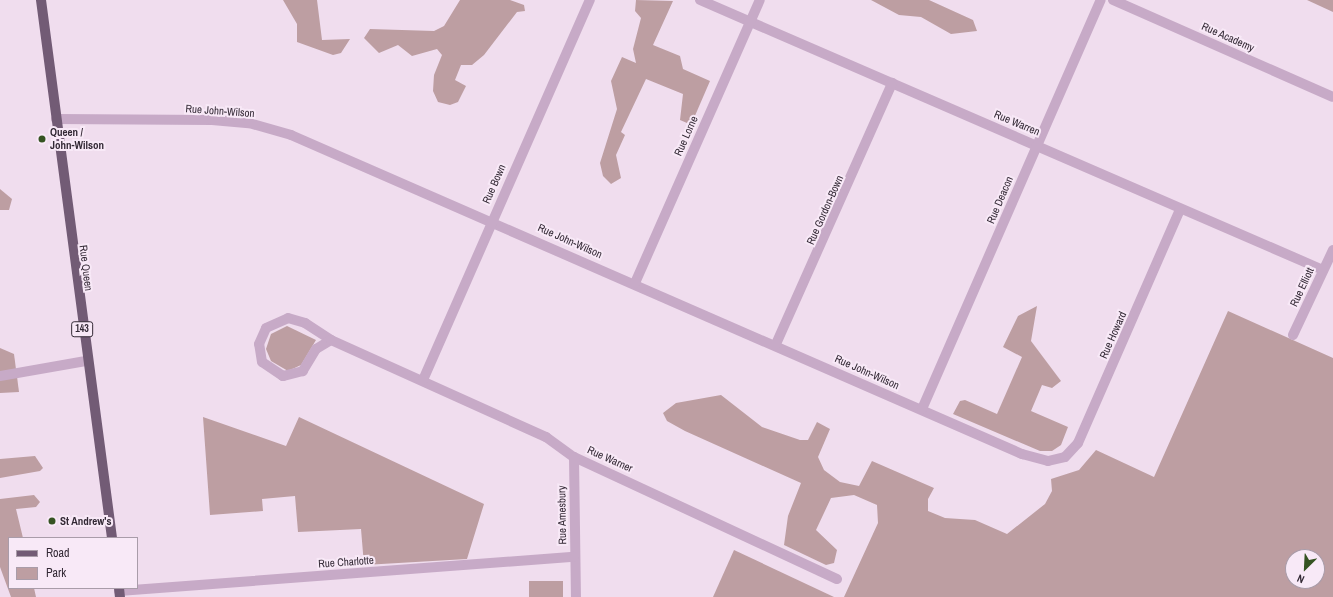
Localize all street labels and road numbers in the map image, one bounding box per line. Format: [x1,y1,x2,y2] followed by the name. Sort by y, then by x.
[1199,19,1257,55] street label: Rue Academy
[185,102,255,120] street label: Rue John-Wilson
[992,107,1042,139] street label: Rue Warren
[671,114,701,158] street label: Rue Lorne
[480,162,508,206] street label: Rue Bown
[804,173,846,247] street label: Rue Gordon-Bown
[984,174,1016,226] street label: Rue Deacon
[536,221,604,261] street label: Rue John-Wilson
[77,244,95,292] street label: Rue Queen
[1287,265,1317,309] street label: Rue Elliott
[1097,309,1129,361] street label: Rue Howard
[71,321,93,337] road number: 143
[833,352,901,392] street label: Rue John-Wilson
[585,443,635,475] street label: Rue Warner
[555,485,569,545] street label: Rue Amesbury
[318,553,374,571] street label: Rue Charlotte

